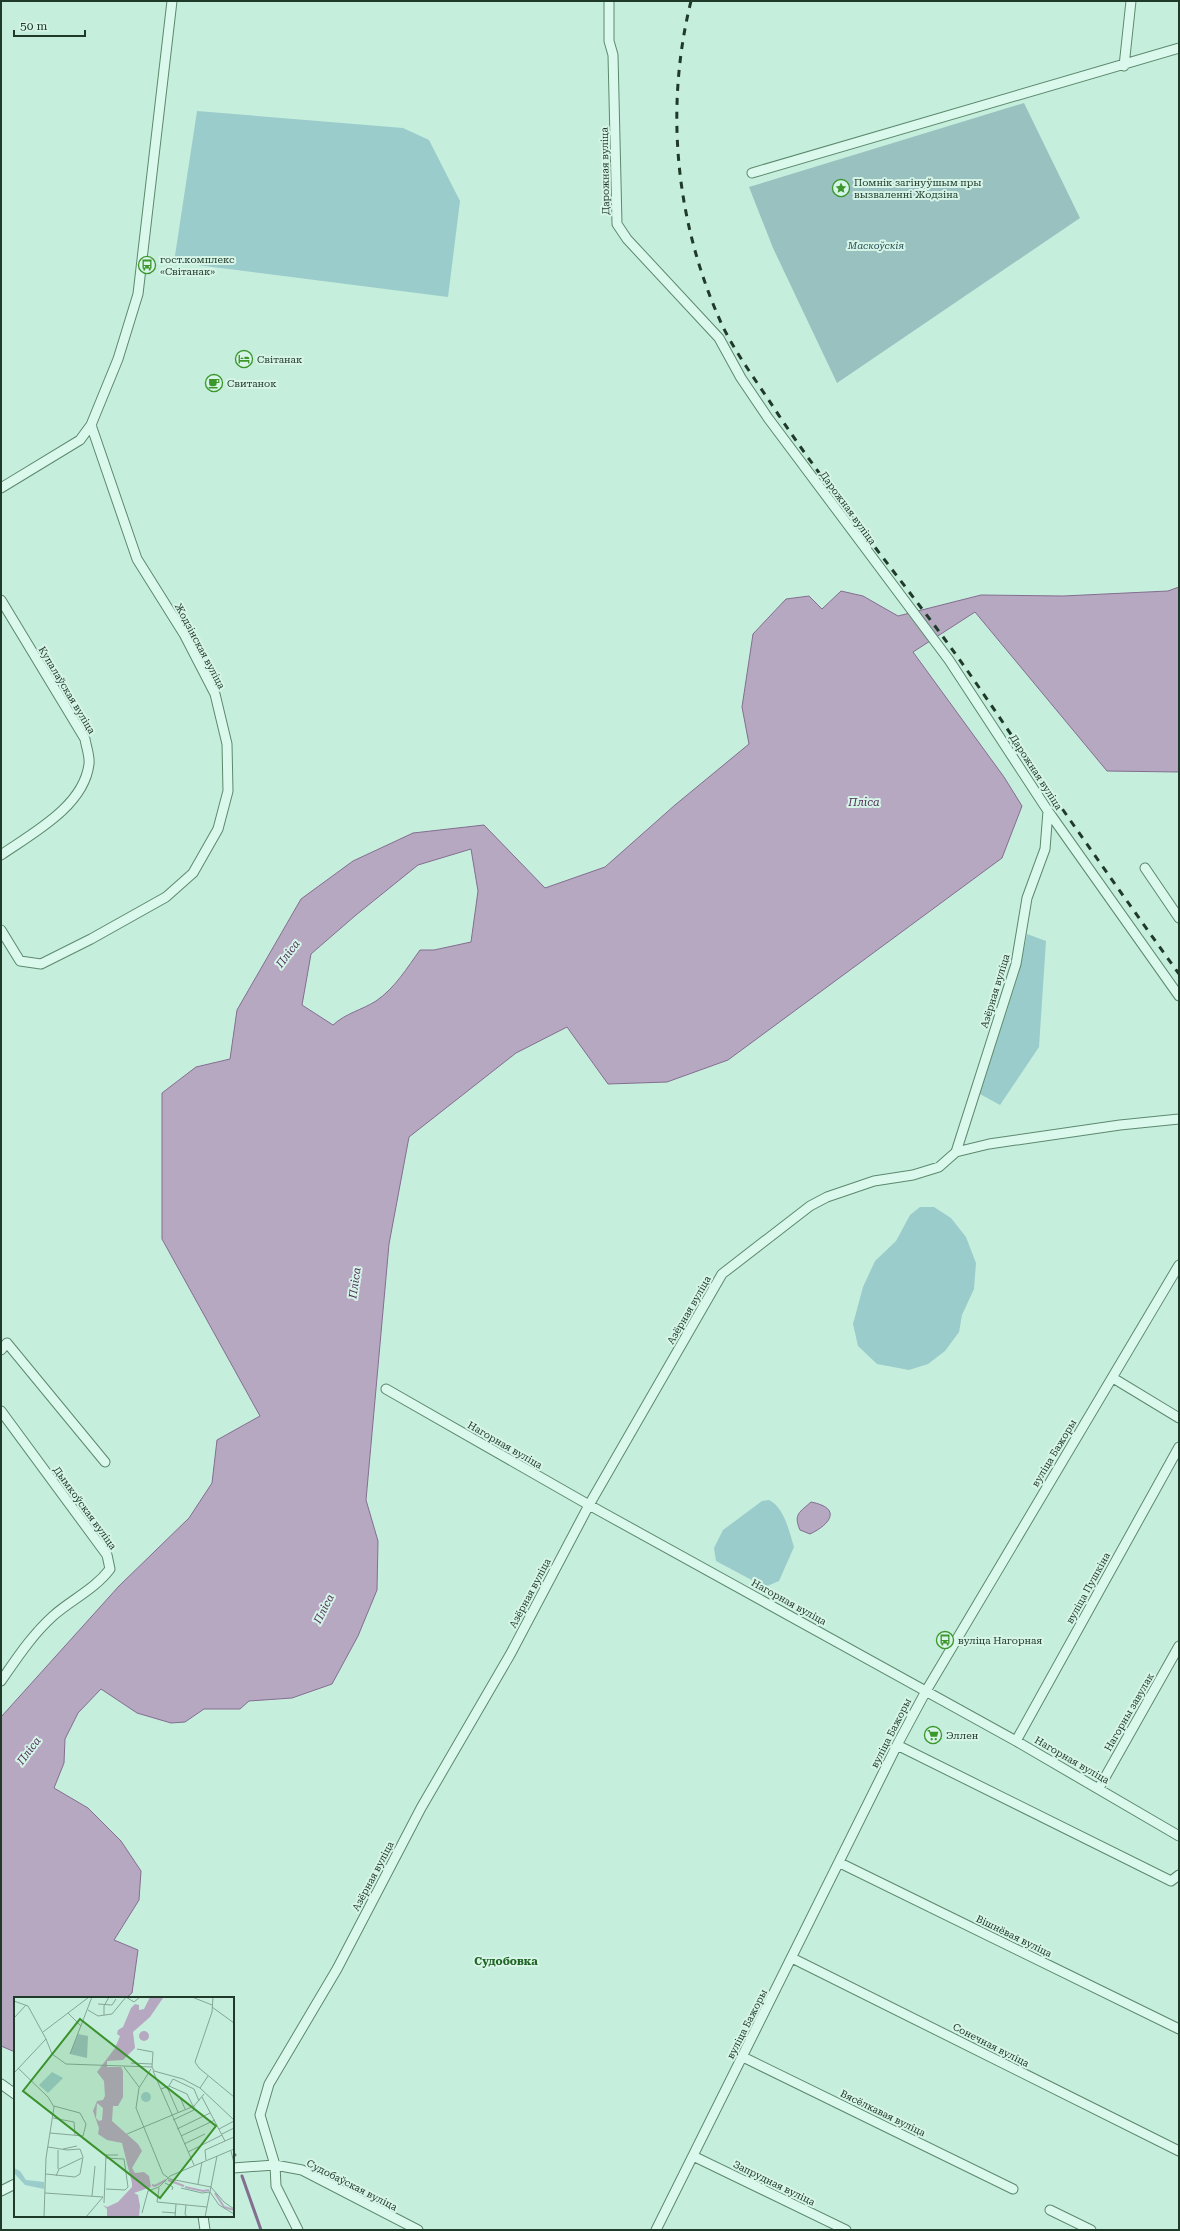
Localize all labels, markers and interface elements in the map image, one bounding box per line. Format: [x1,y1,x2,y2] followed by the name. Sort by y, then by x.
[14,12,85,38] scale bar
[20,19,47,33] text: 50 m
[599,126,611,215] street label: Дарожная вуліца
[854,177,981,200] place label: Помнік загінуўшым пры вызваленні Жодзіна
[831,178,851,198] place icon: Помнік загінуўшым пры вызваленні Жодзіна
[847,240,904,251] park label: Маскоўскія
[160,254,235,277] place label: гост.комплекс «Світанак»
[137,255,157,275] bus stop icon: гост.комплекс «Світанак»
[234,349,254,369] hotel icon: Світанак
[257,354,303,365] place label: Світанак
[204,373,224,393] cafe icon: Свитанок
[227,378,277,389] place label: Свитанок
[818,469,879,547] street label: Дарожная вуліца
[173,601,228,691] street label: Жодзінская вуліца
[37,644,98,736] street label: Купалаўская вуліца
[1008,732,1065,812] street label: Дарожная вуліца
[847,796,880,809] water label: Пліса
[273,937,303,971] water label: Пліса
[978,952,1012,1029] street label: Азёрная вуліца
[346,1266,364,1300] water label: Пліса
[665,1273,713,1346] street label: Азёрная вуліца
[1030,1417,1078,1489] street label: вуліца Бажоры
[466,1419,545,1471] street label: Нагорная вуліца
[51,1464,119,1552] street label: Дымкоўская вуліца
[1064,1550,1112,1626] street label: вуліца Пушкіна
[507,1556,553,1630] street label: Азёрная вуліца
[750,1577,829,1627] street label: Нагорная вуліца
[311,1592,337,1627] water label: Пліса
[935,1630,955,1650] bus stop icon: вуліца Нагорная
[958,1635,1042,1646] place label: вуліца Нагорная
[1102,1670,1156,1753] street label: Нагорны завулак
[869,1696,913,1770] street label: вуліца Бажоры
[923,1725,943,1745] supermarket icon: Эллен
[946,1730,979,1741] place label: Эллен
[14,1734,44,1768] water label: Пліса
[1033,1734,1112,1786] street label: Нагорная вуліца
[350,1839,396,1913] street label: Азёрная вуліца
[974,1913,1054,1959] street label: Вішнёвая вуліца
[474,1955,538,1968] district label: Судобовка
[725,1987,769,2061] street label: вуліца Бажоры
[14,1997,234,2217] inset map
[951,2021,1032,2069] street label: Сонечная вуліца
[839,2088,928,2139] street label: Вясёлкавая вуліца
[305,2157,400,2213] street label: Судобаўская вуліца
[731,2158,817,2208] street label: Запрудная вуліца

